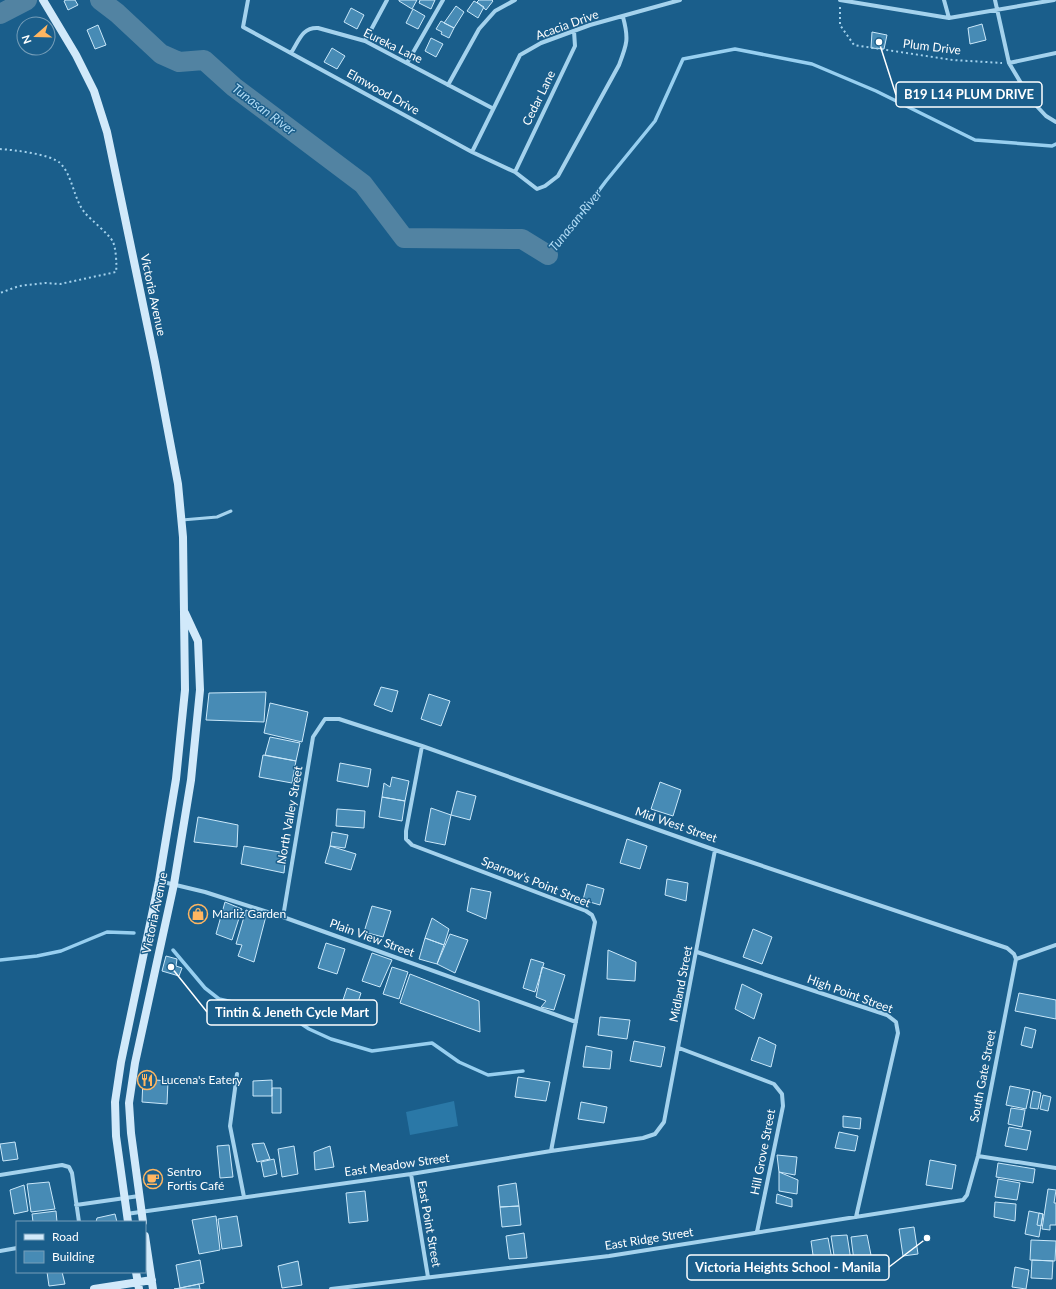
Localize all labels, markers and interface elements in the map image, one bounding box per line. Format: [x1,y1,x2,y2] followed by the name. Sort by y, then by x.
[533,6,600,43] street label: Acacia Drive
[16,16,56,56] north arrow
[361,25,425,66] street label: Eureka Lane
[19,33,34,46] text: N
[902,36,962,57] street label: Plum Drive
[344,65,422,118] street label: Elmwood Drive
[519,68,558,128] street label: Cedar Lane
[229,80,299,138] water label: Tunasan River
[896,82,1042,107] callout: B19 L14 PLUM DRIVE
[904,86,1034,102] text: B19 L14 PLUM DRIVE
[545,185,605,254] water label: Tunasan River
[137,253,169,337] street label: Victoria Avenue
[273,764,306,865] street label: North Valley Street
[633,803,720,846] street label: Mid West Street
[479,853,594,911] street label: Sparrow's Point Street
[139,871,171,955] street label: Victoria Avenue
[187,903,209,925] shop icon: Marliz Garden
[212,906,286,921] place label: Marliz Garden
[328,915,417,960] street label: Plain View Street
[666,944,695,1023] street label: Midland Street
[805,971,896,1016] street label: High Point Street
[207,1000,377,1025] callout: Tintin & Jeneth Cycle Mart
[215,1004,369,1020] text: Tintin & Jeneth Cycle Mart
[966,1028,999,1123] street label: South Gate Street
[136,1069,158,1091] restaurant icon: Lucena's Eatery
[161,1072,243,1087] place label: Lucena's Eatery
[747,1107,778,1196] street label: Hill Grove Street
[343,1150,451,1179] street label: East Meadow Street
[167,1164,224,1193] place label: Sentro Fortis Café
[142,1168,164,1190] cafe icon: Sentro Fortis Café
[415,1180,445,1269] street label: East Point Street
[16,1221,146,1273] legend
[604,1224,695,1253] street label: East Ridge Street
[52,1229,79,1244] text: Road
[52,1249,95,1264] text: Building
[687,1255,889,1280] callout: Victoria Heights School - Manila
[694,1259,881,1275] text: Victoria Heights School - Manila

